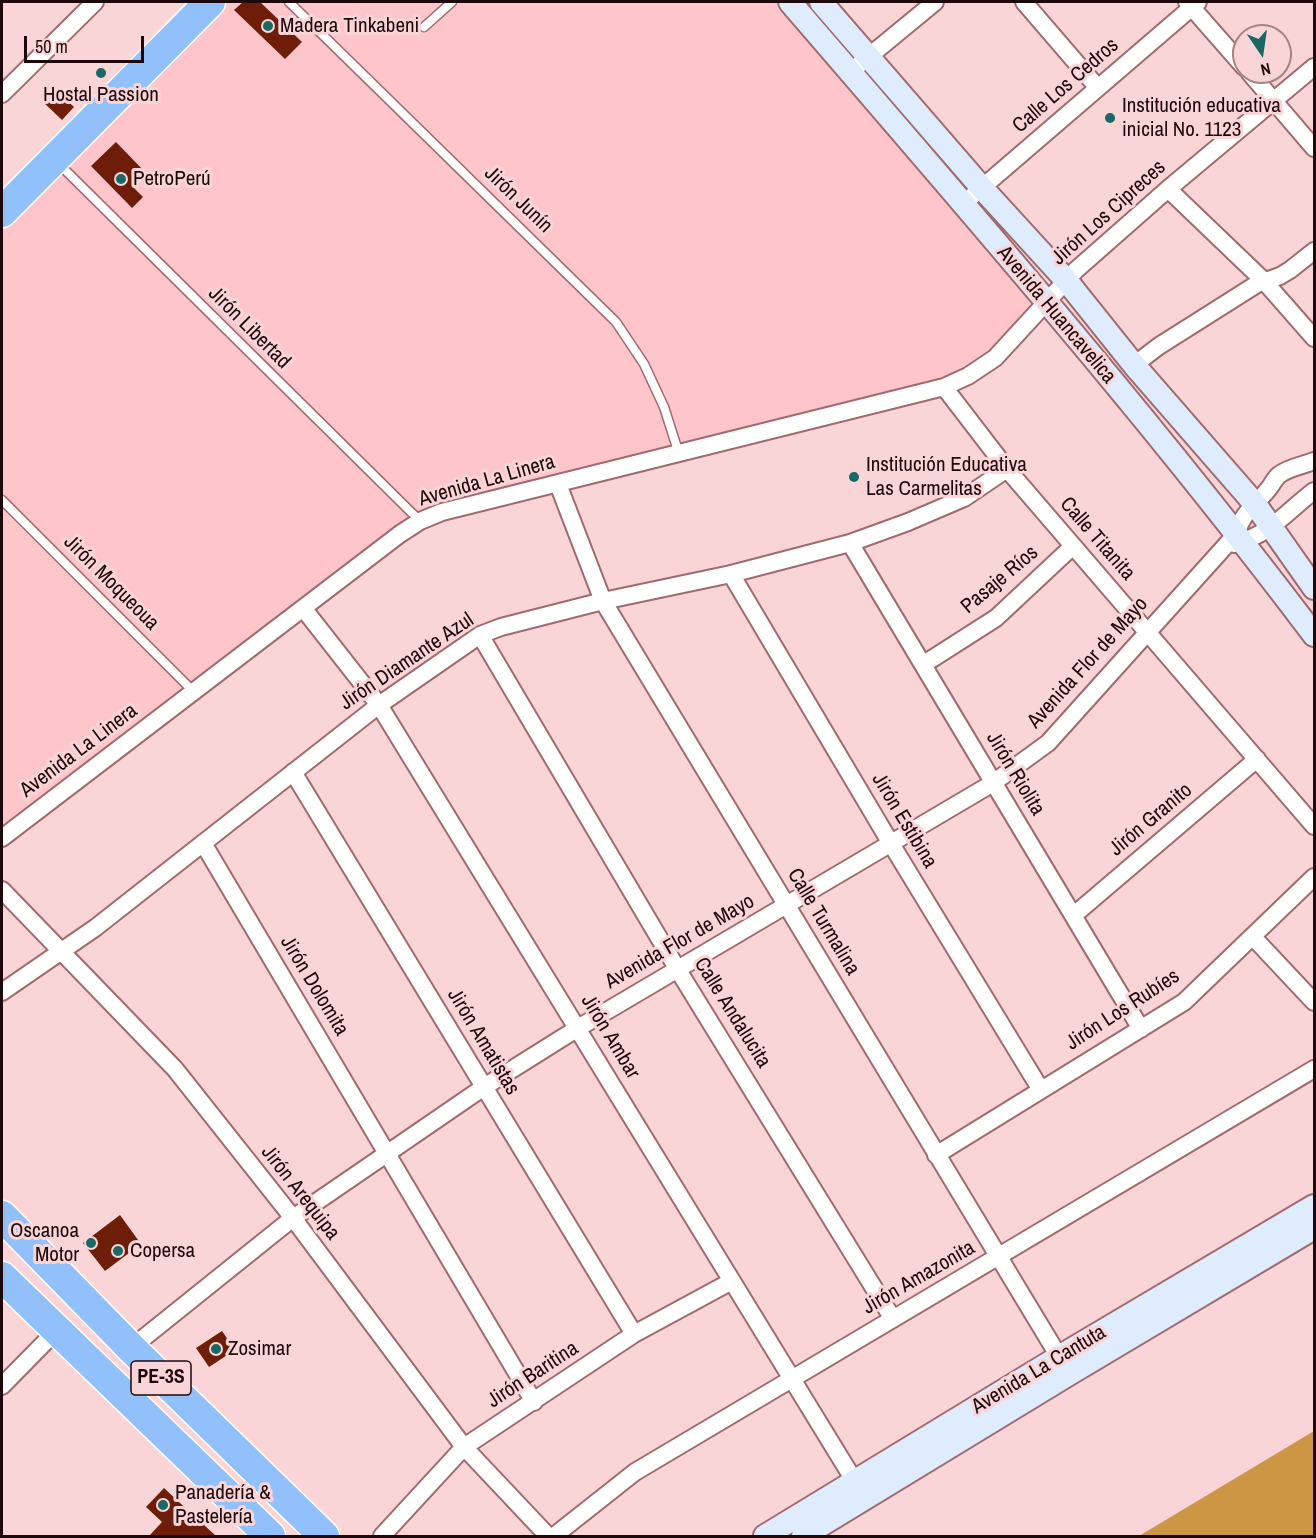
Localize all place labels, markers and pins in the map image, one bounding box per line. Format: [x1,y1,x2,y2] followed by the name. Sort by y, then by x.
[280,13,419,39] place label: Madera Tinkabeni
[261,19,275,33] marker: Madera Tinkabeni
[94,66,108,80] marker: Hostal Passion
[43,82,159,108] place label: Hostal Passion
[1122,93,1281,143] place label: Institución educativa inicial No. 1123
[1103,111,1117,125] marker: Institución educativa inicial No. 1123
[133,166,211,192] place label: PetroPerú
[114,172,128,186] marker: PetroPerú
[866,452,1027,502] place label: Institución Educativa Las Carmelitas
[847,470,861,484] marker: Institución Educativa Las Carmelitas
[10,1218,79,1268] place label: Oscanoa Motor
[84,1236,98,1250] marker: Oscanoa Motor
[130,1238,195,1264] place label: Copersa
[111,1244,125,1258] marker: Copersa
[228,1336,291,1362] place label: Zosimar
[209,1342,223,1356] marker: Zosimar
[175,1480,271,1530] place label: Panadería & Pastelería
[156,1498,170,1512] marker: Panadería & Pastelería

